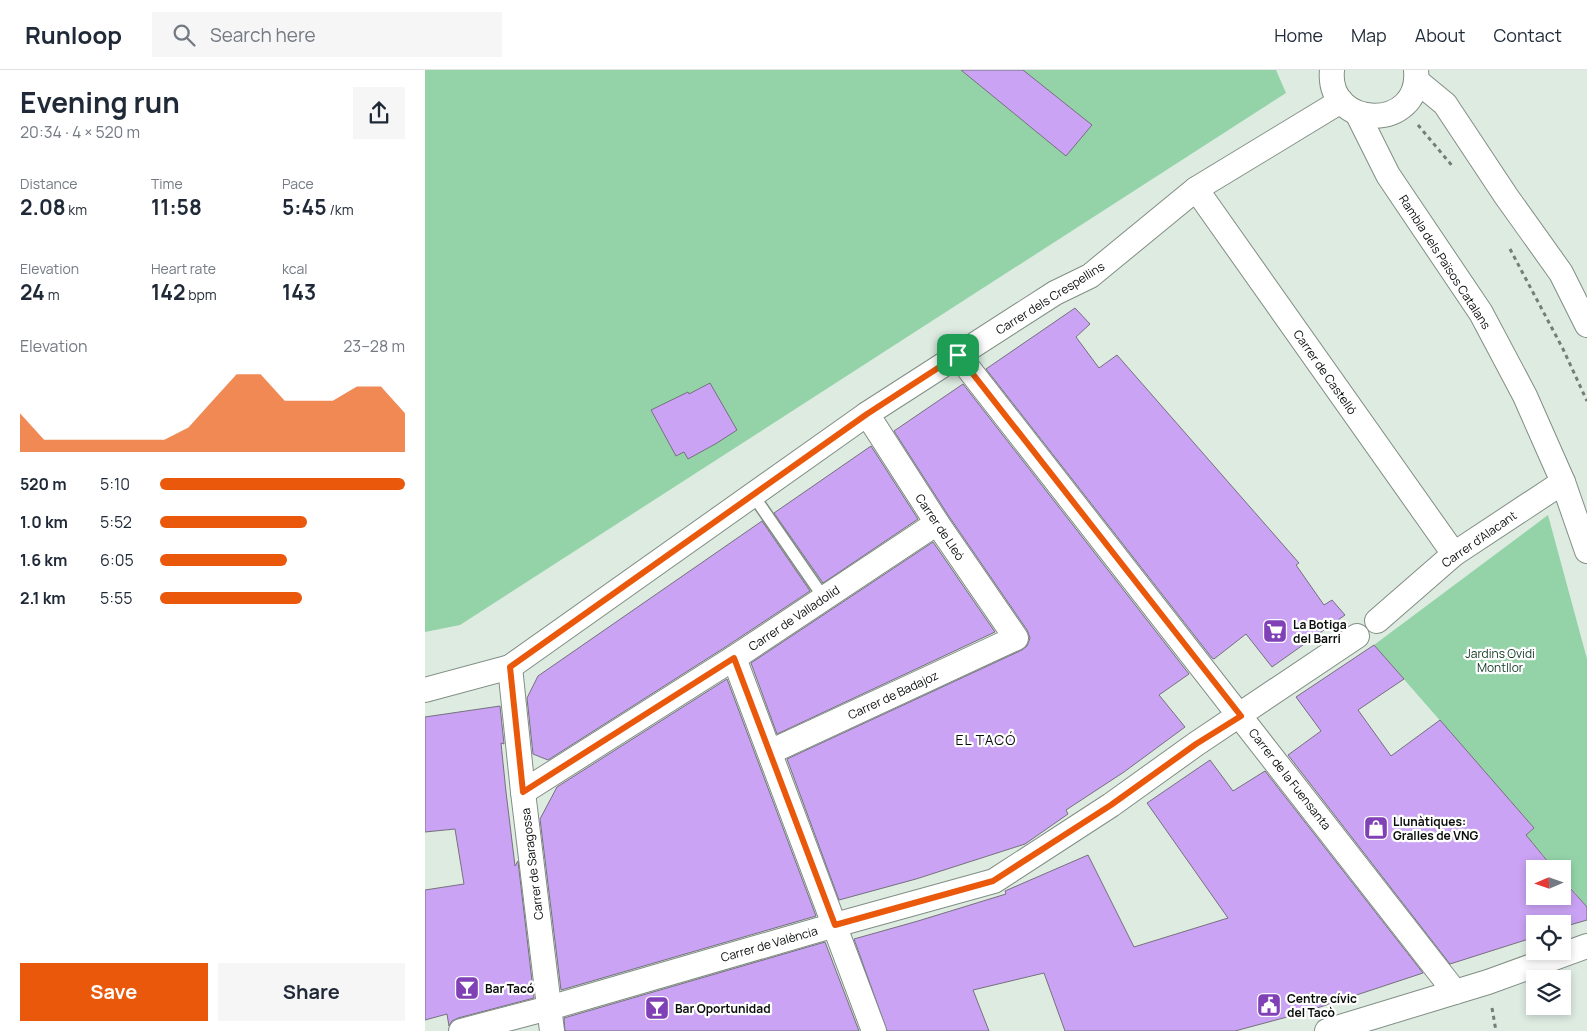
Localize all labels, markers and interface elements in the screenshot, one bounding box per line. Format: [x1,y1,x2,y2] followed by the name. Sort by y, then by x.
[152,12,502,57] search box
[25,18,122,51] text: Runloop
[170,21,198,49] icon: search
[210,22,316,48] text: Search here
[1274,23,1323,47] text: Home
[1351,23,1387,47] text: Map
[1415,23,1465,47] text: About
[1493,23,1562,47] text: Contact
[20,83,180,121] text: Evening run
[353,87,405,139] button: share
[20,121,140,143] text: 20:34 · 4 × 520 m
[20,174,77,193] text: Distance
[151,174,183,193] text: Time
[282,174,314,193] text: Pace
[1395,191,1495,333] street label: Rambla dels Països Catalans
[20,193,66,221] text: 2.08
[151,193,202,221] text: 11:58
[282,193,327,221] text: 5:45
[66,200,87,219] text: km
[327,200,354,219] text: /km
[992,258,1108,338] street label: Carrer dels Crespellins
[20,259,79,278] text: Elevation
[151,259,216,278] text: Heart rate
[282,259,308,278] text: kcal
[20,278,45,306] text: 24
[151,278,185,306] text: 142
[282,278,316,306] text: 143
[45,285,60,304] text: m
[185,285,217,304] text: bpm
[1289,326,1361,418] street label: Carrer de Castelló
[937,334,979,376] pin
[20,335,88,357] text: Elevation
[343,335,405,357] text: 23–28 m
[944,341,972,369] icon: arrive
[20,473,67,495] text: 520 m
[100,473,130,495] text: 5:10
[911,490,969,564] street label: Carrer de Lleó
[1438,507,1520,571] street label: Carrer d'Alacant
[20,511,68,533] text: 1.0 km
[100,511,132,533] text: 5:52
[20,549,67,571] text: 1.6 km
[100,549,134,571] text: 6:05
[745,581,843,655] street label: Carrer de Valladolid
[20,587,66,609] text: 2.1 km
[100,587,133,609] text: 5:55
[1293,616,1347,647] place label: La Botiga del Barri
[1262,618,1288,644] supermarket icon: La Botiga del Barri
[1465,645,1535,676] park label: Jardins Ovidi Montllor
[845,667,941,723] street label: Carrer de Badajoz
[1245,725,1335,833] street label: Carrer de la Fuensanta
[955,730,1017,749] district label: EL TACÓ
[517,807,547,921] street label: Carrer de Saragossa
[1393,813,1479,844] place label: Llunàtiques: Gralles de VNG
[1363,815,1389,841] shop icon: Llunàtiques: Gralles de VNG
[1526,860,1571,905] north arrow
[1526,860,1571,1015] map controls
[1526,915,1571,960] button: locate
[719,922,819,966] street label: Carrer de València
[20,963,208,1021] button: Save
[218,963,405,1021] button: Share
[1526,970,1571,1015] button: layers
[454,975,480,1001] bar icon: Bar Tacó
[485,980,534,997] place label: Bar Tacó
[1287,990,1357,1021] place label: Centre cívic del Tacò
[1256,992,1282,1018] public building icon: Centre cívic del Tacò
[644,995,670,1021] bar icon: Bar Oportunidad
[675,1000,771,1017] place label: Bar Oportunidad

